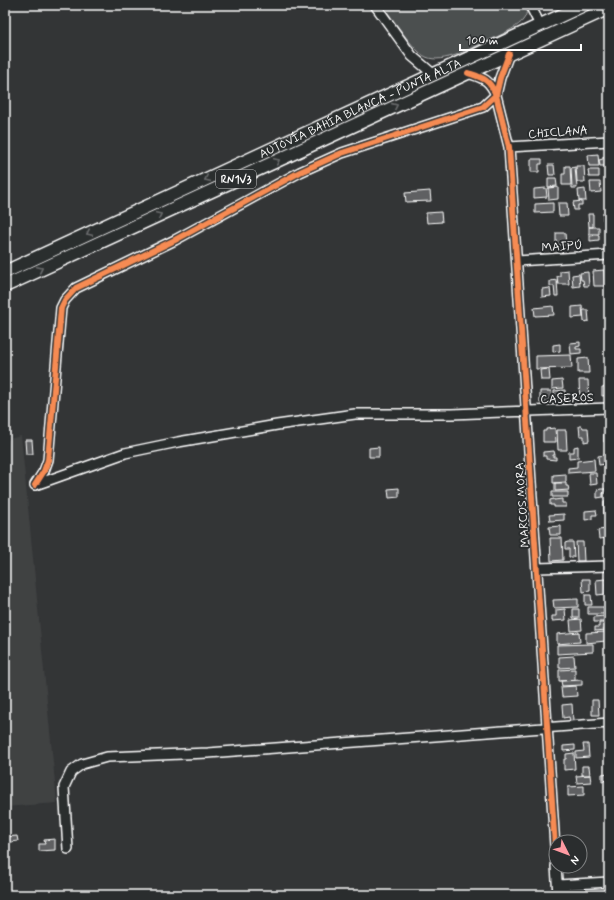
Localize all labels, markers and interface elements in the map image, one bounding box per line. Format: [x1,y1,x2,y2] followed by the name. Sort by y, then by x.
[460,26,581,52] scale bar
[466,33,498,49] text: 100 m
[257,56,464,163] street label: AUTOVÍA BAHÍA BLANCA - PUNTA ALTA
[390,103,398,111] one-way arrow
[528,123,589,143] street label: CHICLANA
[272,158,280,166] one-way arrow
[216,170,256,188] road number: RN1V3
[204,174,212,182] one-way arrow
[154,212,162,220] one-way arrow
[86,228,94,236] one-way arrow
[541,238,583,256] street label: MAIPÚ
[37,266,44,274] one-way arrow
[540,390,594,408] street label: CASEROS
[512,462,534,548] street label: MARCOS MORA
[548,834,588,874] north arrow
[567,853,582,867] text: N

